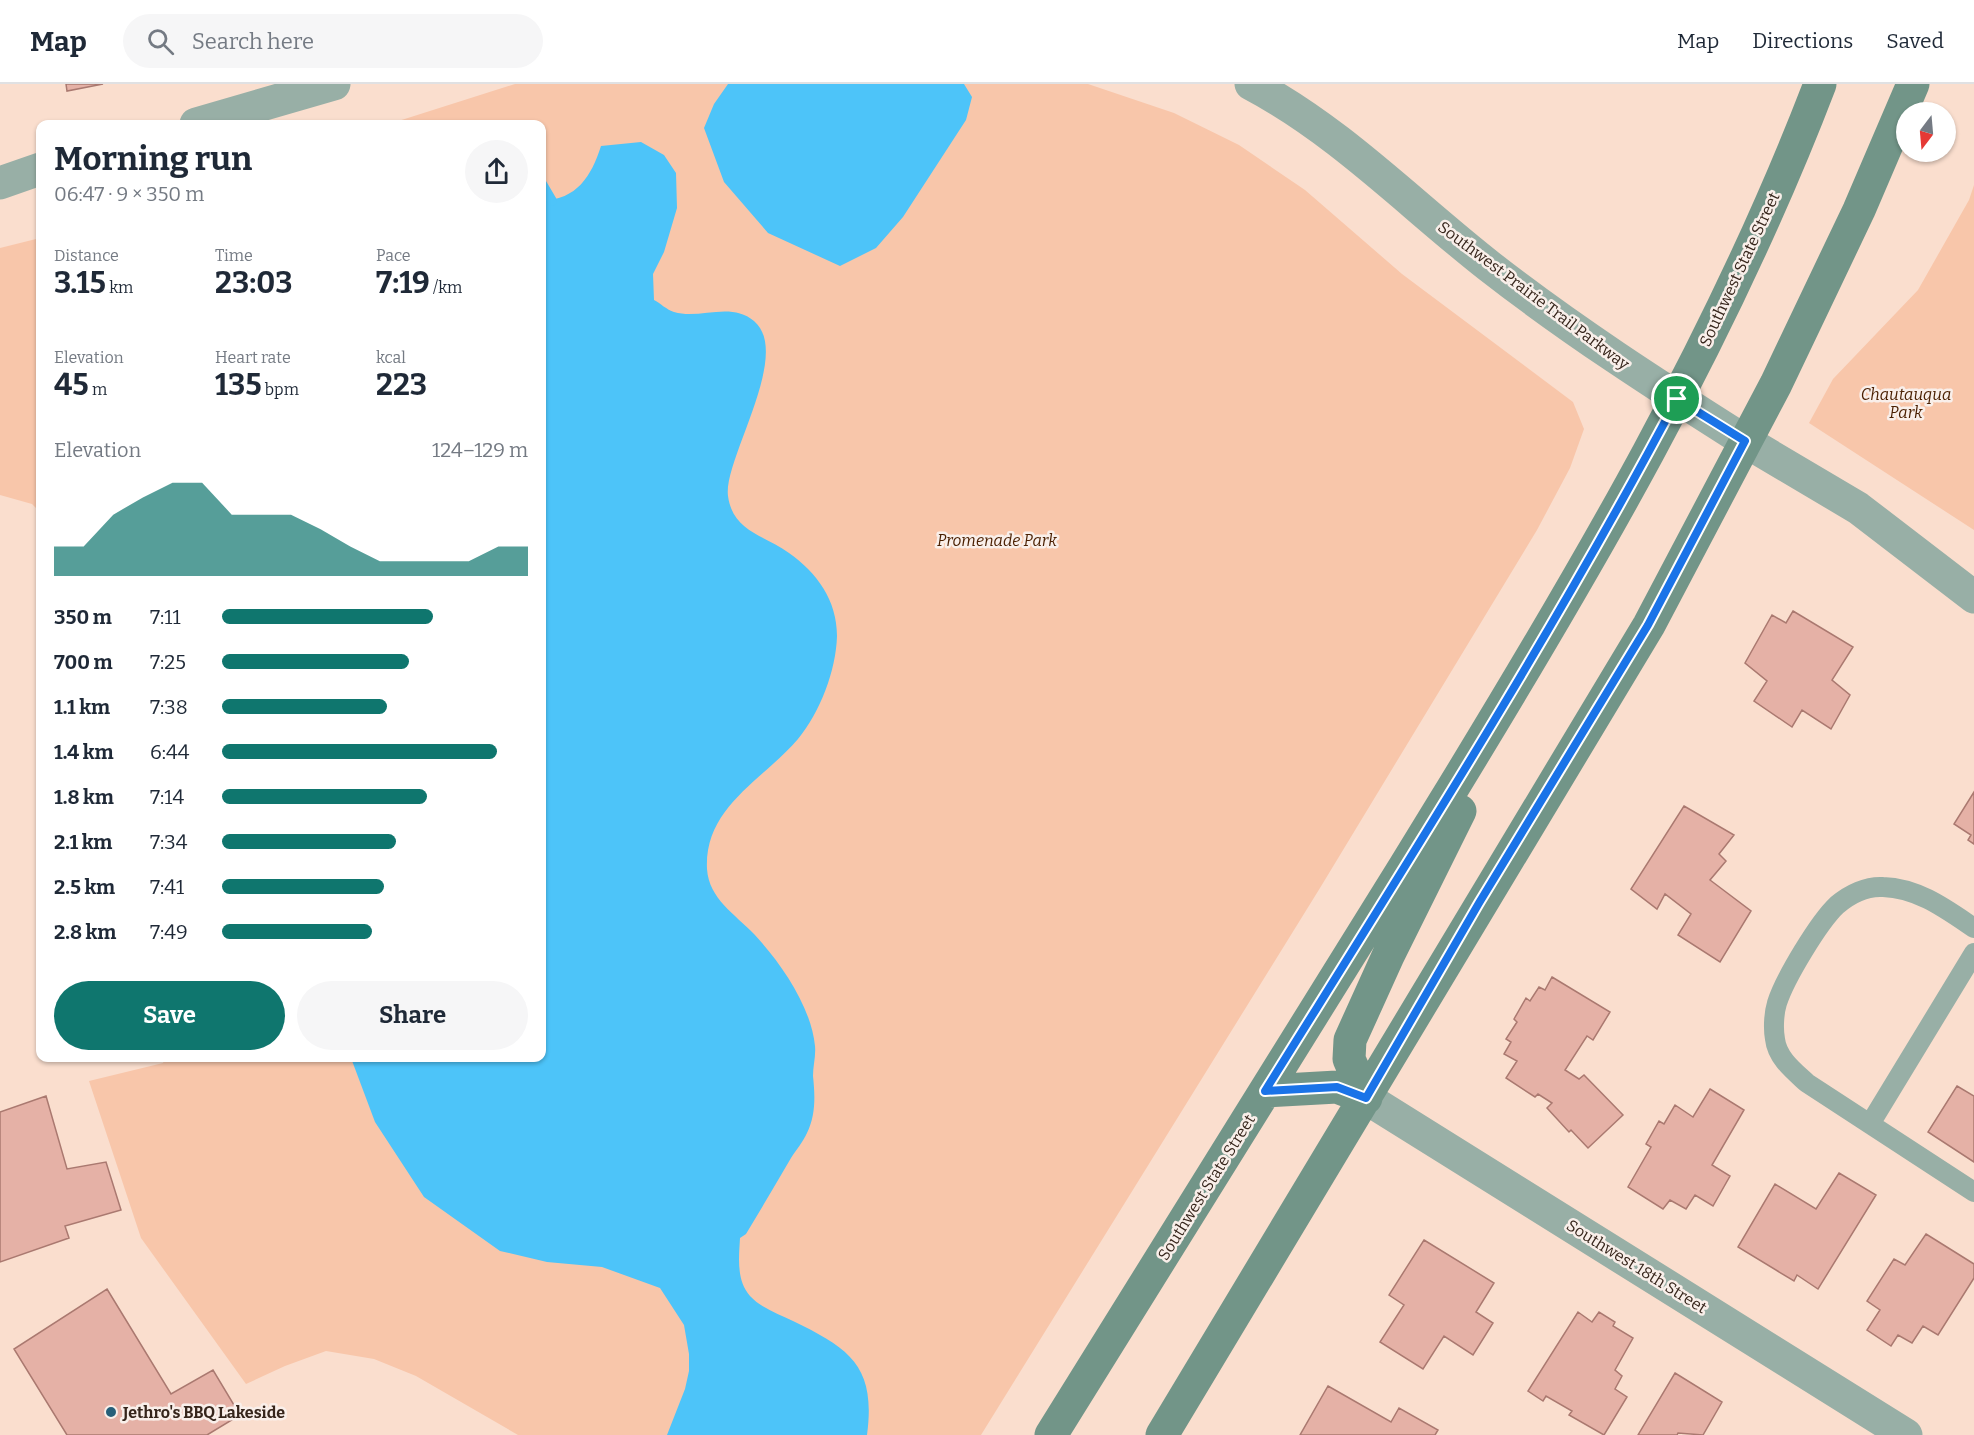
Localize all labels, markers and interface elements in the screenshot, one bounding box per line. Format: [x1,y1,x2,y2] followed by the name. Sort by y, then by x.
[123,14,543,68] search box
[30,25,87,58] text: Map
[144,25,177,58] icon: search
[192,28,314,55] text: Search here
[1677,28,1719,54] text: Map
[1752,28,1853,54] text: Directions
[1886,28,1944,54] text: Saved
[1896,102,1956,162] north arrow
[1896,102,1956,162] map controls
[54,139,252,179] text: Morning run
[465,140,528,203] button: share
[54,182,204,206] text: 06:47 · 9 × 350 m
[1695,189,1784,349] street label: Southwest State Street
[1434,217,1633,374] street label: Southwest Prairie Trail Parkway
[54,246,119,265] text: Distance
[215,246,253,265] text: Time
[376,246,411,265] text: Pace
[54,265,106,301] text: 3.15
[215,265,293,301] text: 23:03
[376,265,430,301] text: 7:19
[106,278,133,297] text: km
[430,278,462,297] text: /km
[54,348,124,367] text: Elevation
[215,348,291,367] text: Heart rate
[376,348,406,367] text: kcal
[54,367,89,403] text: 45
[215,367,262,403] text: 135
[376,367,427,403] text: 223
[1651,373,1702,424] pin
[89,380,107,399] text: m
[262,380,299,399] text: bpm
[1660,382,1693,415] icon: arrive
[1861,385,1951,422] park label: Chautauqua Park
[54,438,141,462] text: Elevation
[432,438,528,462] text: 124–129 m
[937,531,1057,550] park label: Promenade Park
[54,605,112,629] text: 350 m
[150,605,181,629] text: 7:11
[54,650,113,674] text: 700 m
[150,650,186,674] text: 7:25
[54,695,110,719] text: 1.1 km
[150,695,188,719] text: 7:38
[54,740,114,764] text: 1.4 km
[150,740,189,764] text: 6:44
[54,785,114,809] text: 1.8 km
[150,785,184,809] text: 7:14
[54,830,112,854] text: 2.1 km
[150,830,187,854] text: 7:34
[54,875,115,899] text: 2.5 km
[150,875,184,899] text: 7:41
[54,920,116,944] text: 2.8 km
[150,920,188,944] text: 7:49
[54,981,285,1050] button: Save
[297,981,528,1050] button: Share
[1154,1111,1259,1264] street label: Southwest State Street
[1563,1216,1710,1317] street label: Southwest 18th Street
[122,1403,285,1422] place label: Jethro's BBQ Lakeside
[104,1405,118,1419] marker: Jethro's BBQ Lakeside

